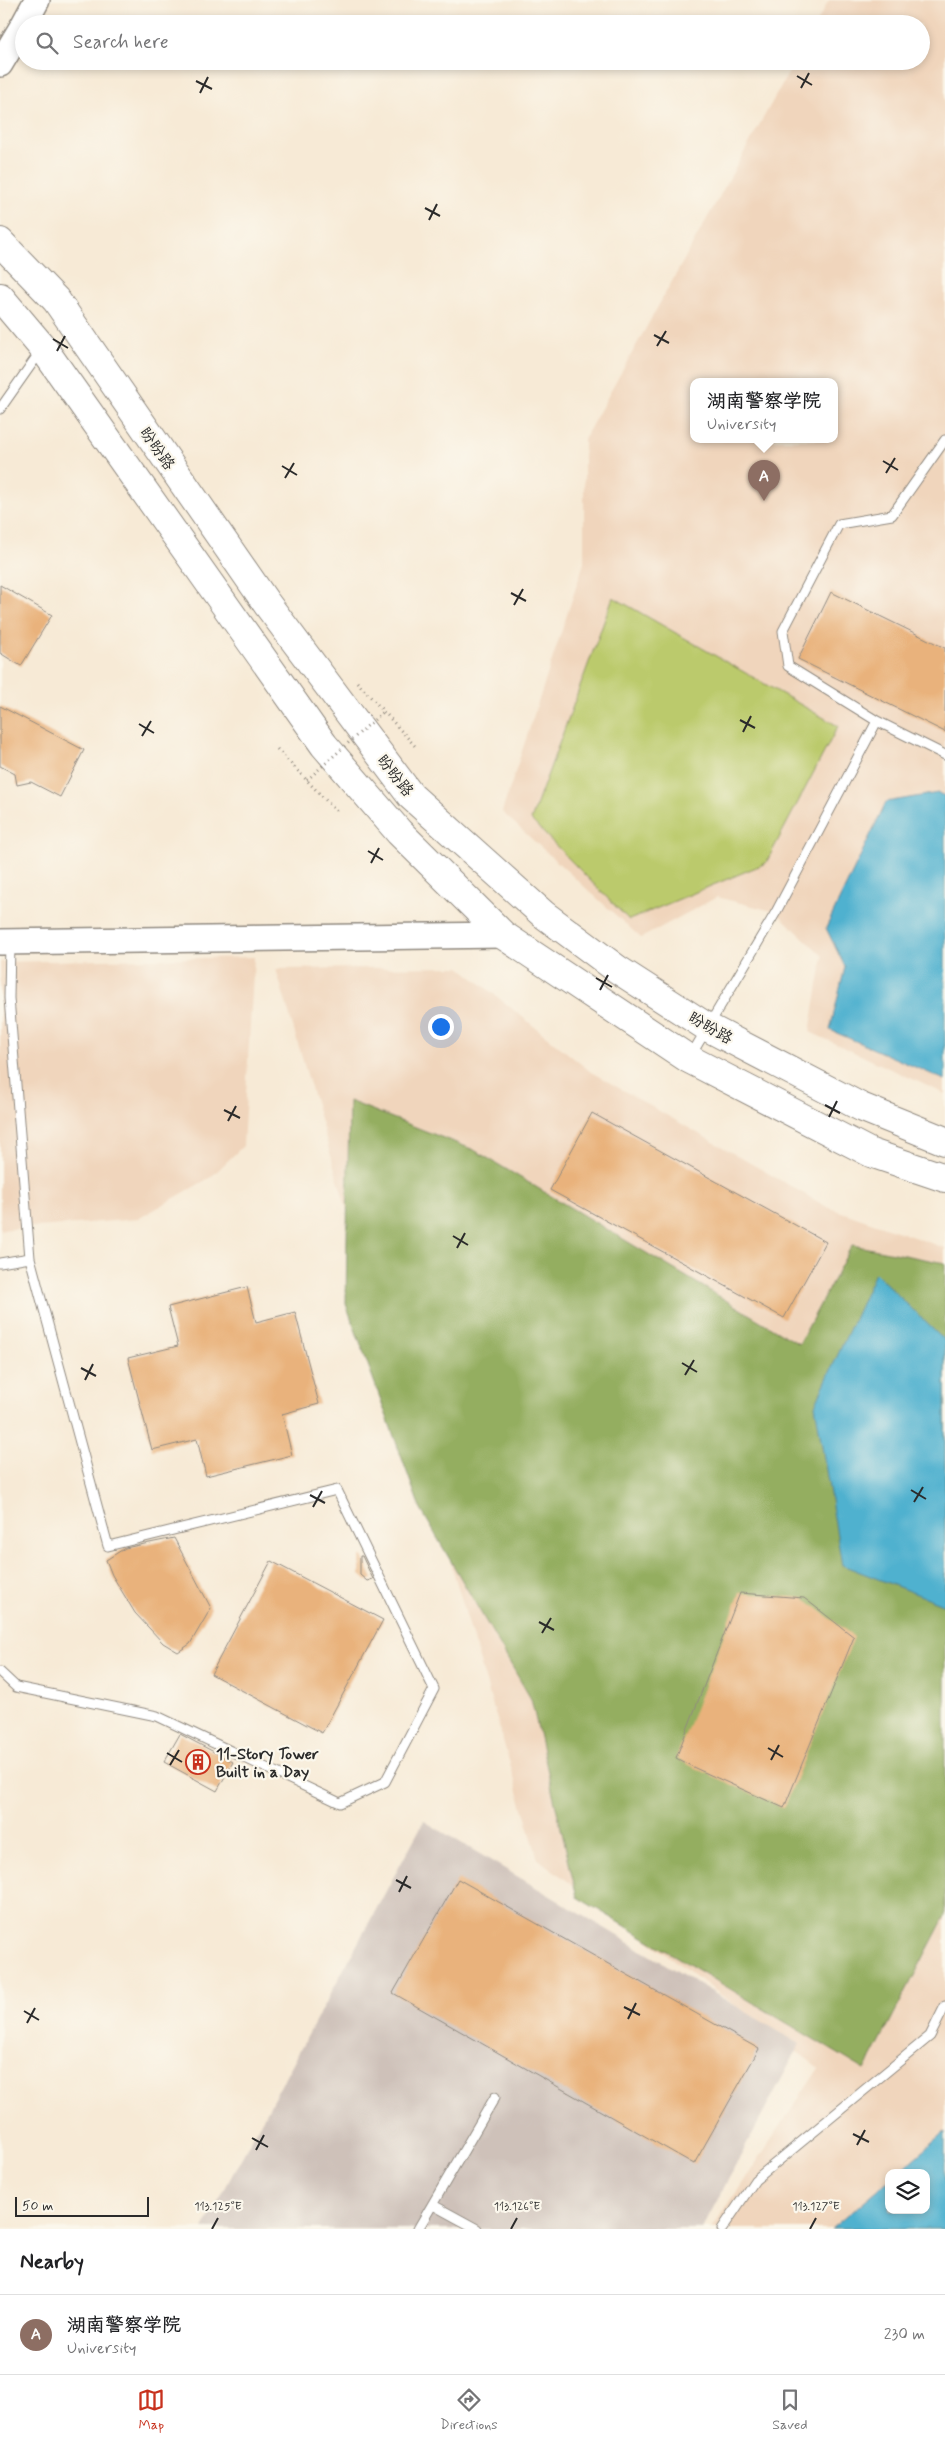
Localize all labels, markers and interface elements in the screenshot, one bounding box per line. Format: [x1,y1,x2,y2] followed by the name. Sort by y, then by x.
[15,15,930,70] search box
[33,29,61,57] icon: search
[73,30,169,55] text: Search here
[690,378,838,443] popup
[707,389,821,414] text: 湖南警察学院
[707,414,777,435] text: University
[134,423,179,475] street label: 盼盼路
[748,460,780,501] pin: A
[372,751,418,801] street label: 盼盼路
[684,1007,736,1049] street label: 盼盼路
[428,1014,454,1040] your location
[216,1744,319,1783] place label: 11-Story Tower Built in a Day
[185,1749,211,1775] building icon: 11-Story Tower Built in a Day
[885,2169,930,2214] map controls
[885,2169,930,2214] button: layers
[15,2194,149,2217] scale bar
[22,2197,53,2215] text: 50 m
[194,2199,242,2215] text: 113.125°E
[494,2199,540,2215] text: 113.126°E
[792,2199,840,2215] text: 113.127°E
[20,2248,84,2276] text: Nearby
[67,2313,181,2338] text: 湖南警察学院
[31,2324,41,2345] text: A
[884,2324,925,2345] text: 230 m
[67,2338,137,2359] text: University
[137,2386,165,2434] tab: Map
[440,2386,498,2434] tab: Directions
[772,2386,808,2434] tab: Saved

